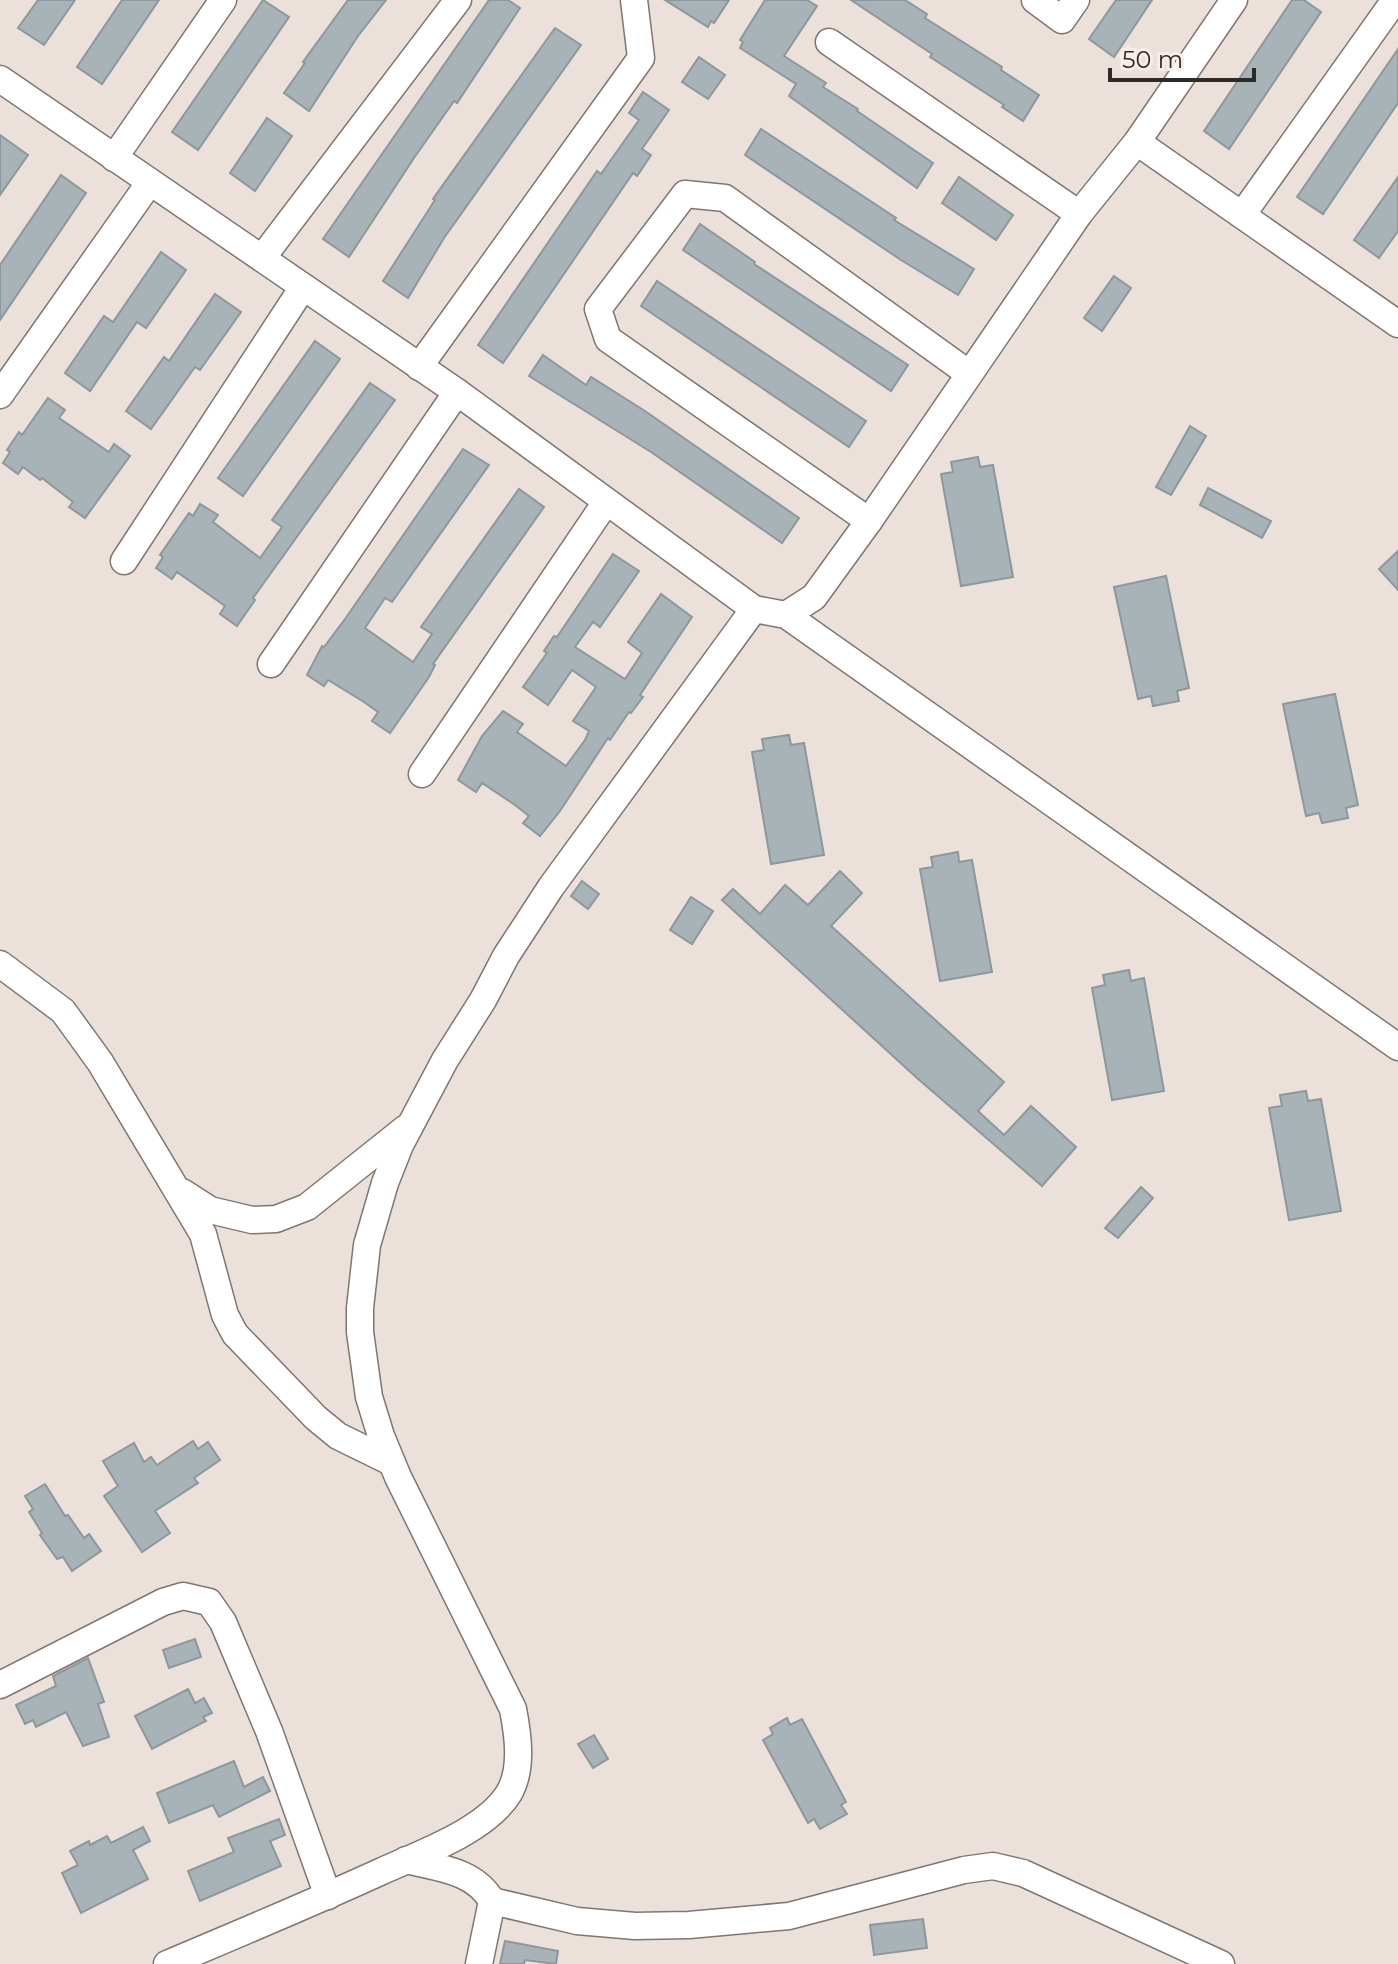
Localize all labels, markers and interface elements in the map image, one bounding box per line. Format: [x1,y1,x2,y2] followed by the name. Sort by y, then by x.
[1110,32,1254,82] scale bar
[1122,45,1183,74] text: 50 m

